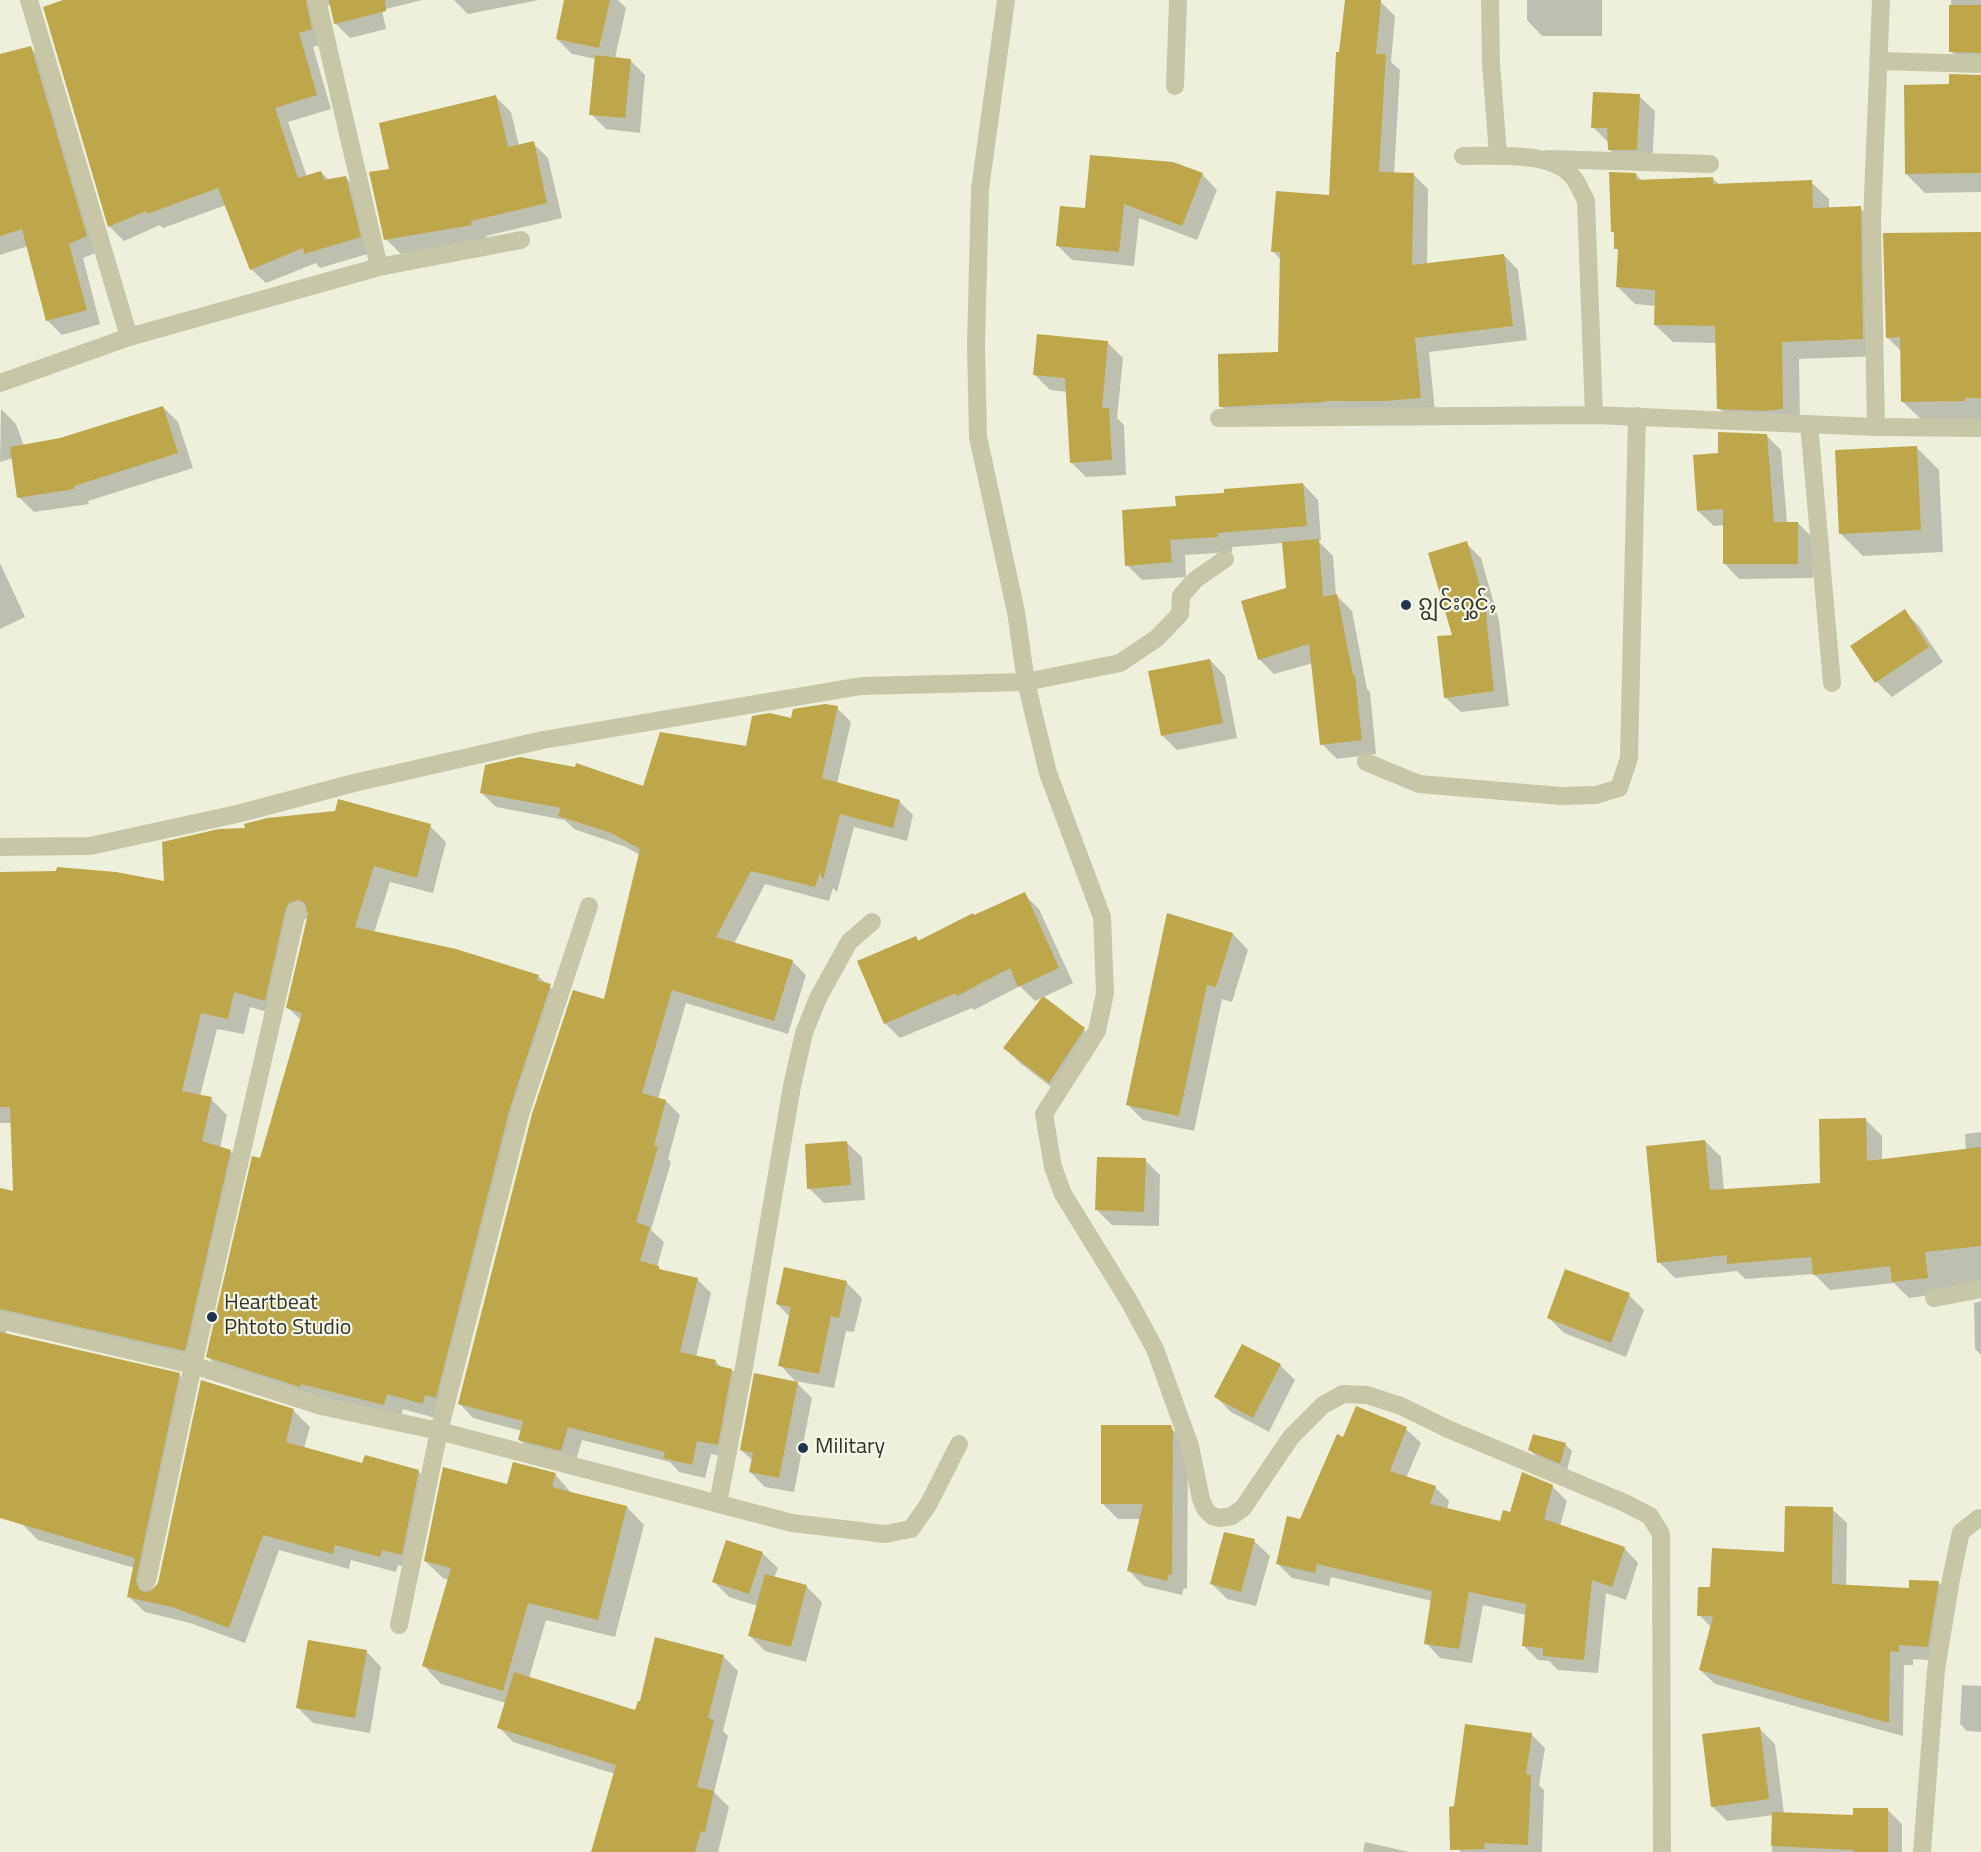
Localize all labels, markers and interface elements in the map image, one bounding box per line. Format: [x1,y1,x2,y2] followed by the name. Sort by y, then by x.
[1418,592,1497,618] place label: ၵျွင်းႁွင်ႇ
[1399,598,1413,612] marker: ၵျွင်းႁွင်ႇ
[224,1291,351,1342] place label: Heartbeat Phtoto Studio
[205,1310,219,1324] marker: Heartbeat Phtoto Studio
[815,1435,885,1461] place label: Military
[796,1441,810,1455] marker: Military

